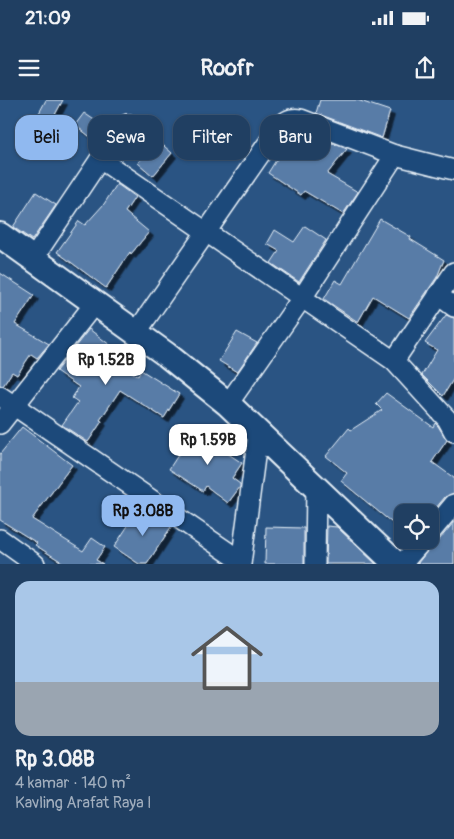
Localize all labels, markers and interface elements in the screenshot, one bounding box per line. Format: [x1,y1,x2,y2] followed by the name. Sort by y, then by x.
[25,6,71,30] text: 21:09
[15,54,43,82] icon: menu
[200,54,254,82] text: Roofr
[411,54,439,82] icon: share
[15,115,78,160] chip: Beli
[88,115,163,160] chip: Sewa
[173,115,250,160] chip: Filter
[260,115,330,160] chip: Baru
[54,344,158,386] pin: Rp 1.52B
[78,350,134,370] text: Rp 1.52B
[156,424,260,466] pin: Rp 1.59B
[180,430,236,450] text: Rp 1.59B
[91,494,195,537] pin: Rp 3.08B
[113,501,173,521] text: Rp 3.08B
[394,504,439,549] map controls
[394,504,439,549] button: locate
[182,613,272,703] icon: home
[15,746,95,773] text: Rp 3.08B
[15,773,131,793] text: 4 kamar · 140 m²
[15,793,152,813] text: Kavling Arafat Raya I

